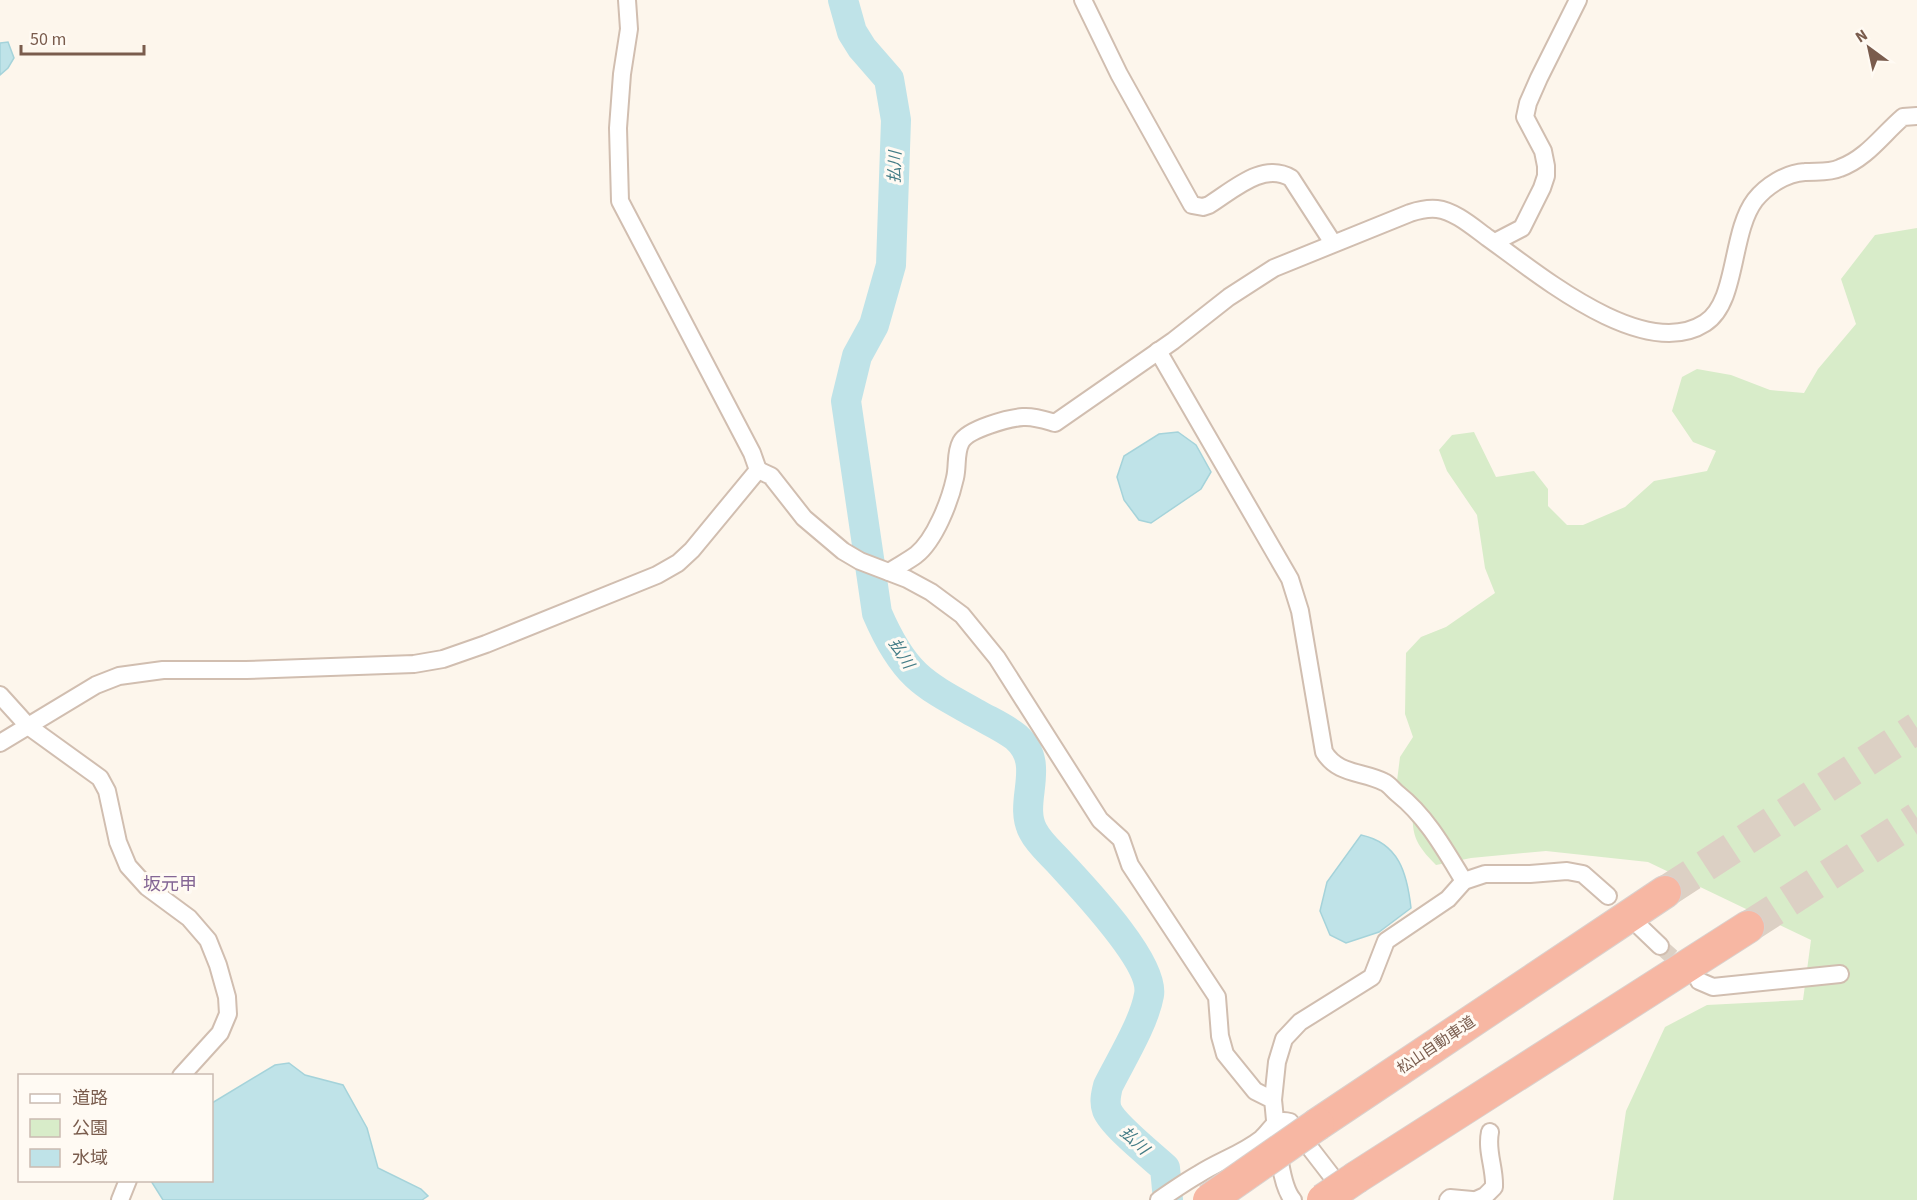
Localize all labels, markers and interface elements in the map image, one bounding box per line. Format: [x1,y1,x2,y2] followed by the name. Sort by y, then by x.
[21,18,144,56] scale bar
[1839,18,1899,78] north arrow
[1851,24,1872,48] text: N
[30,27,66,52] text: 50 m
[883,149,907,183] water label: 払川
[883,634,920,675] water label: 払川
[143,872,197,897] district label: 坂元甲
[1393,1012,1479,1079] street label: 松山自動車道
[18,1074,213,1182] legend
[72,1086,108,1111] text: 道路
[72,1116,108,1141] text: 公園
[1115,1122,1155,1161] water label: 払川
[72,1146,108,1171] text: 水域

